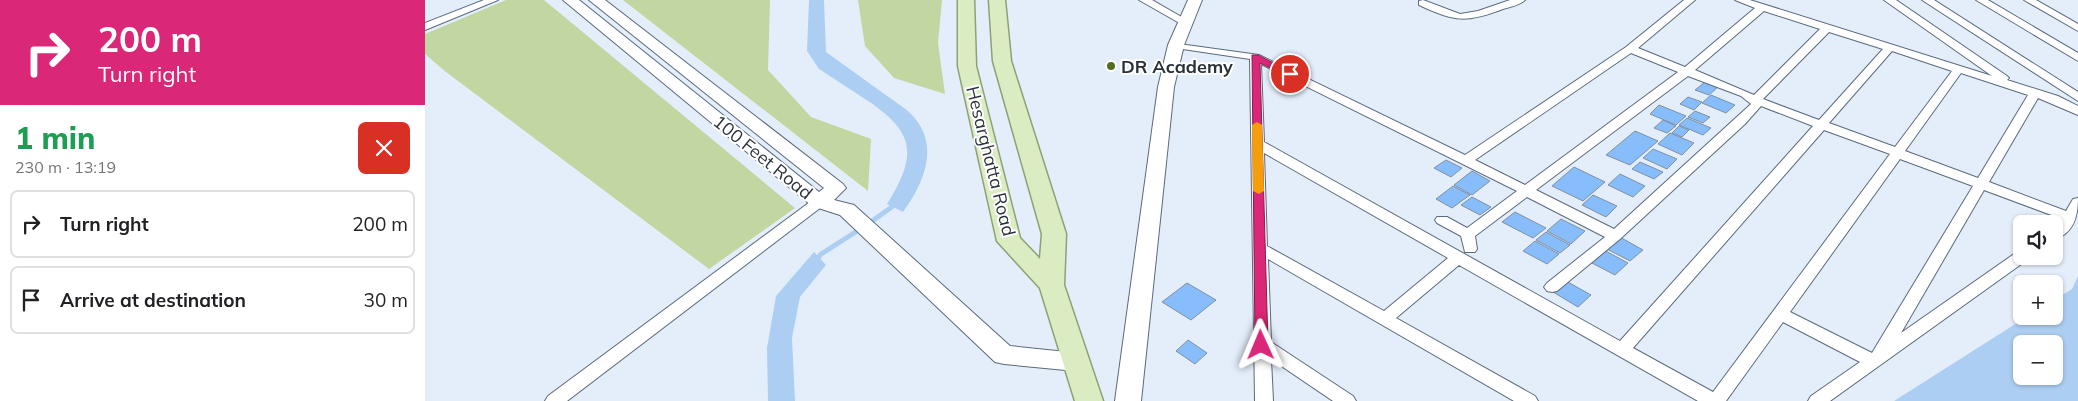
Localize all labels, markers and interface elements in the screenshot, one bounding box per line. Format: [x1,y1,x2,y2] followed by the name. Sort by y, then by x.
[98,17,202,61] text: 200 m
[15,20,80,85] icon: right
[1269,53,1311,95] pin
[1121,55,1233,78] place label: DR Academy
[98,60,196,88] text: Turn right
[1105,60,1117,72] marker: DR Academy
[1276,60,1304,88] icon: arrive
[961,84,1021,238] street label: Hesarghatta Road
[709,110,817,204] street label: 100 Feet Road
[15,119,95,157] text: 1 min
[358,122,410,174] button: close
[15,157,116,177] text: 230 m · 13:19
[17,210,45,238] icon: right
[60,212,149,236] text: Turn right
[352,212,408,236] text: 200 m
[2013,215,2063,385] map controls
[2013,215,2063,265] button: sound
[2013,275,2063,325] button: +
[17,286,45,314] icon: arrive
[60,288,246,312] text: Arrive at destination
[364,288,408,312] text: 30 m
[1234,318,1286,370] position arrow
[2013,335,2063,385] button: −

